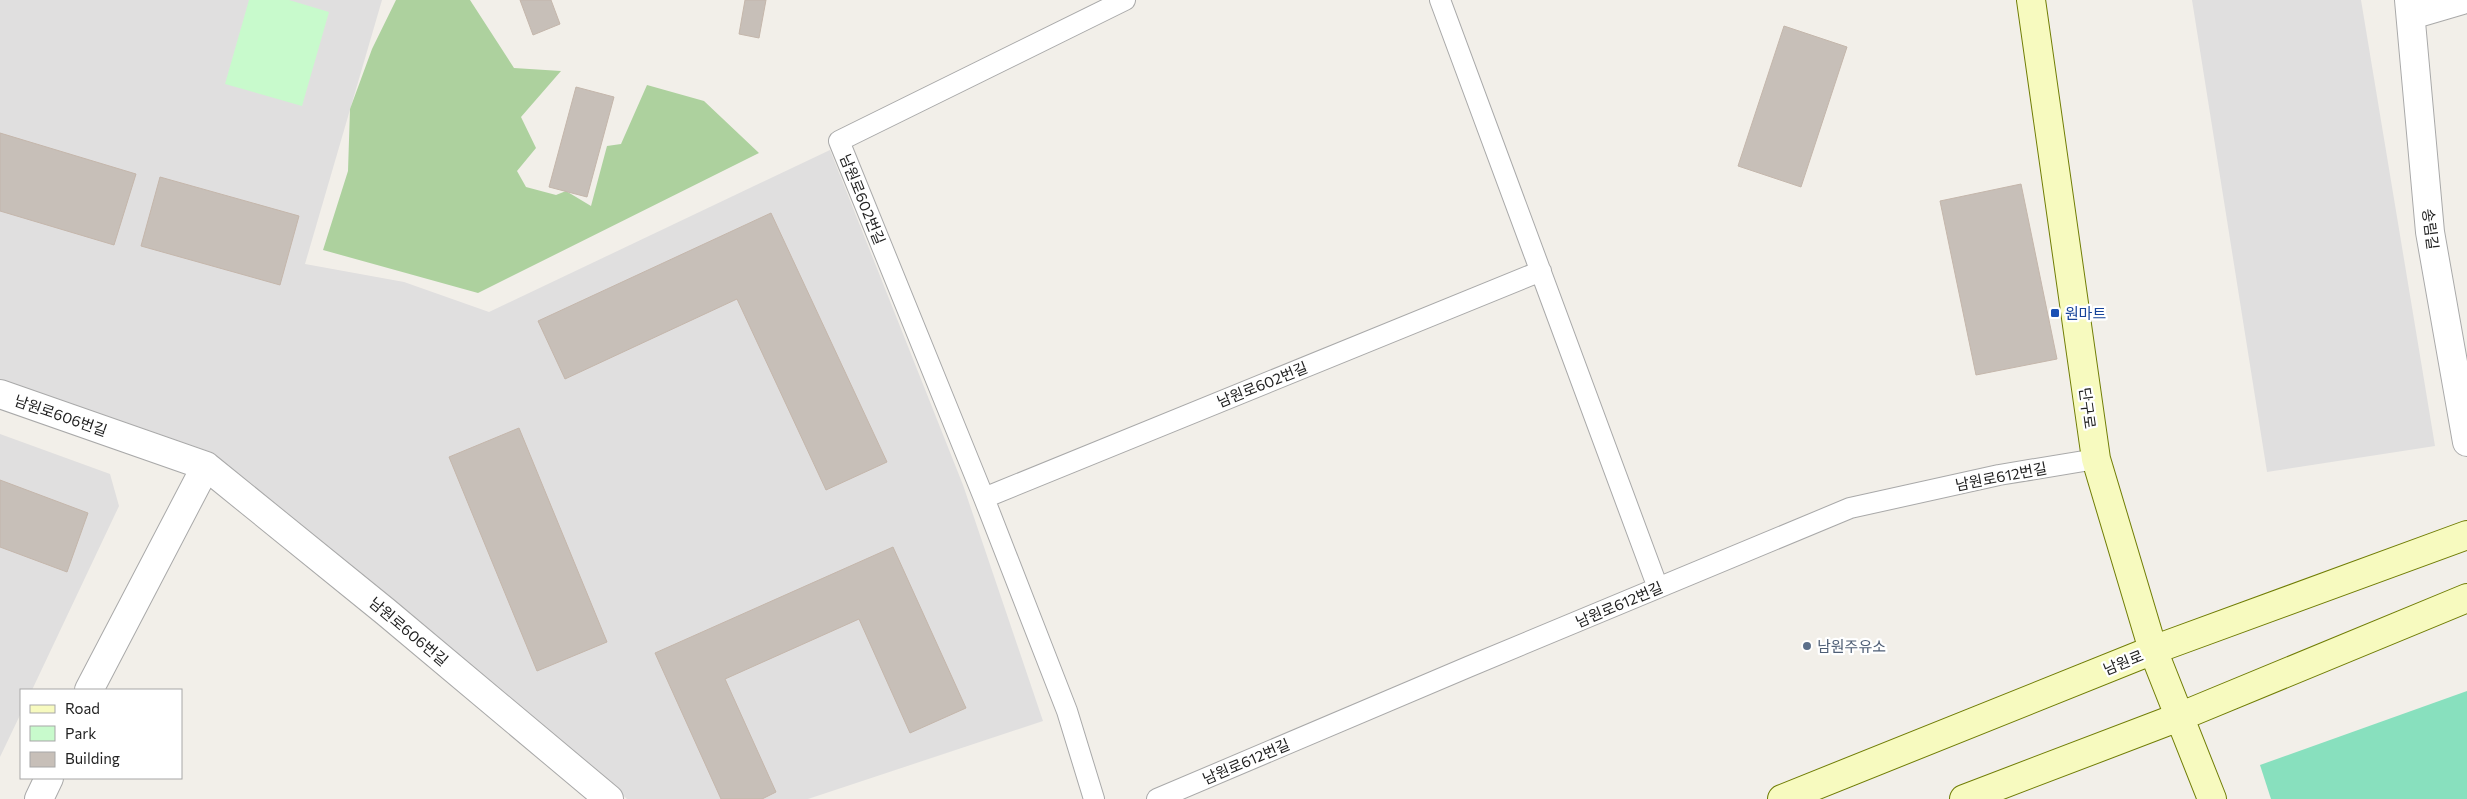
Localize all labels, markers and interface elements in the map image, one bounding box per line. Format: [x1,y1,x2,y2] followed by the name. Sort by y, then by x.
[837,151,889,247] street label: 남원로602번길
[2420,207,2442,251] street label: 송림길
[2065,304,2107,322] place label: 원마트
[2049,307,2061,319] marker: 원마트
[1214,358,1310,410] street label: 남원로602번길
[2076,386,2100,430] street label: 단구로
[12,391,110,439] street label: 남원로606번길
[1954,458,2048,494] street label: 남원로612번길
[1573,578,1665,630] street label: 남원로612번길
[366,593,452,669] street label: 남원로606번길
[1817,637,1886,655] place label: 남원주유소
[1801,640,1813,652] marker: 남원주유소
[2100,646,2146,678] street label: 남원로
[20,689,182,779] legend
[65,699,100,717] text: Road
[65,724,96,742] text: Park
[1200,735,1292,787] street label: 남원로612번길
[65,749,120,767] text: Building

